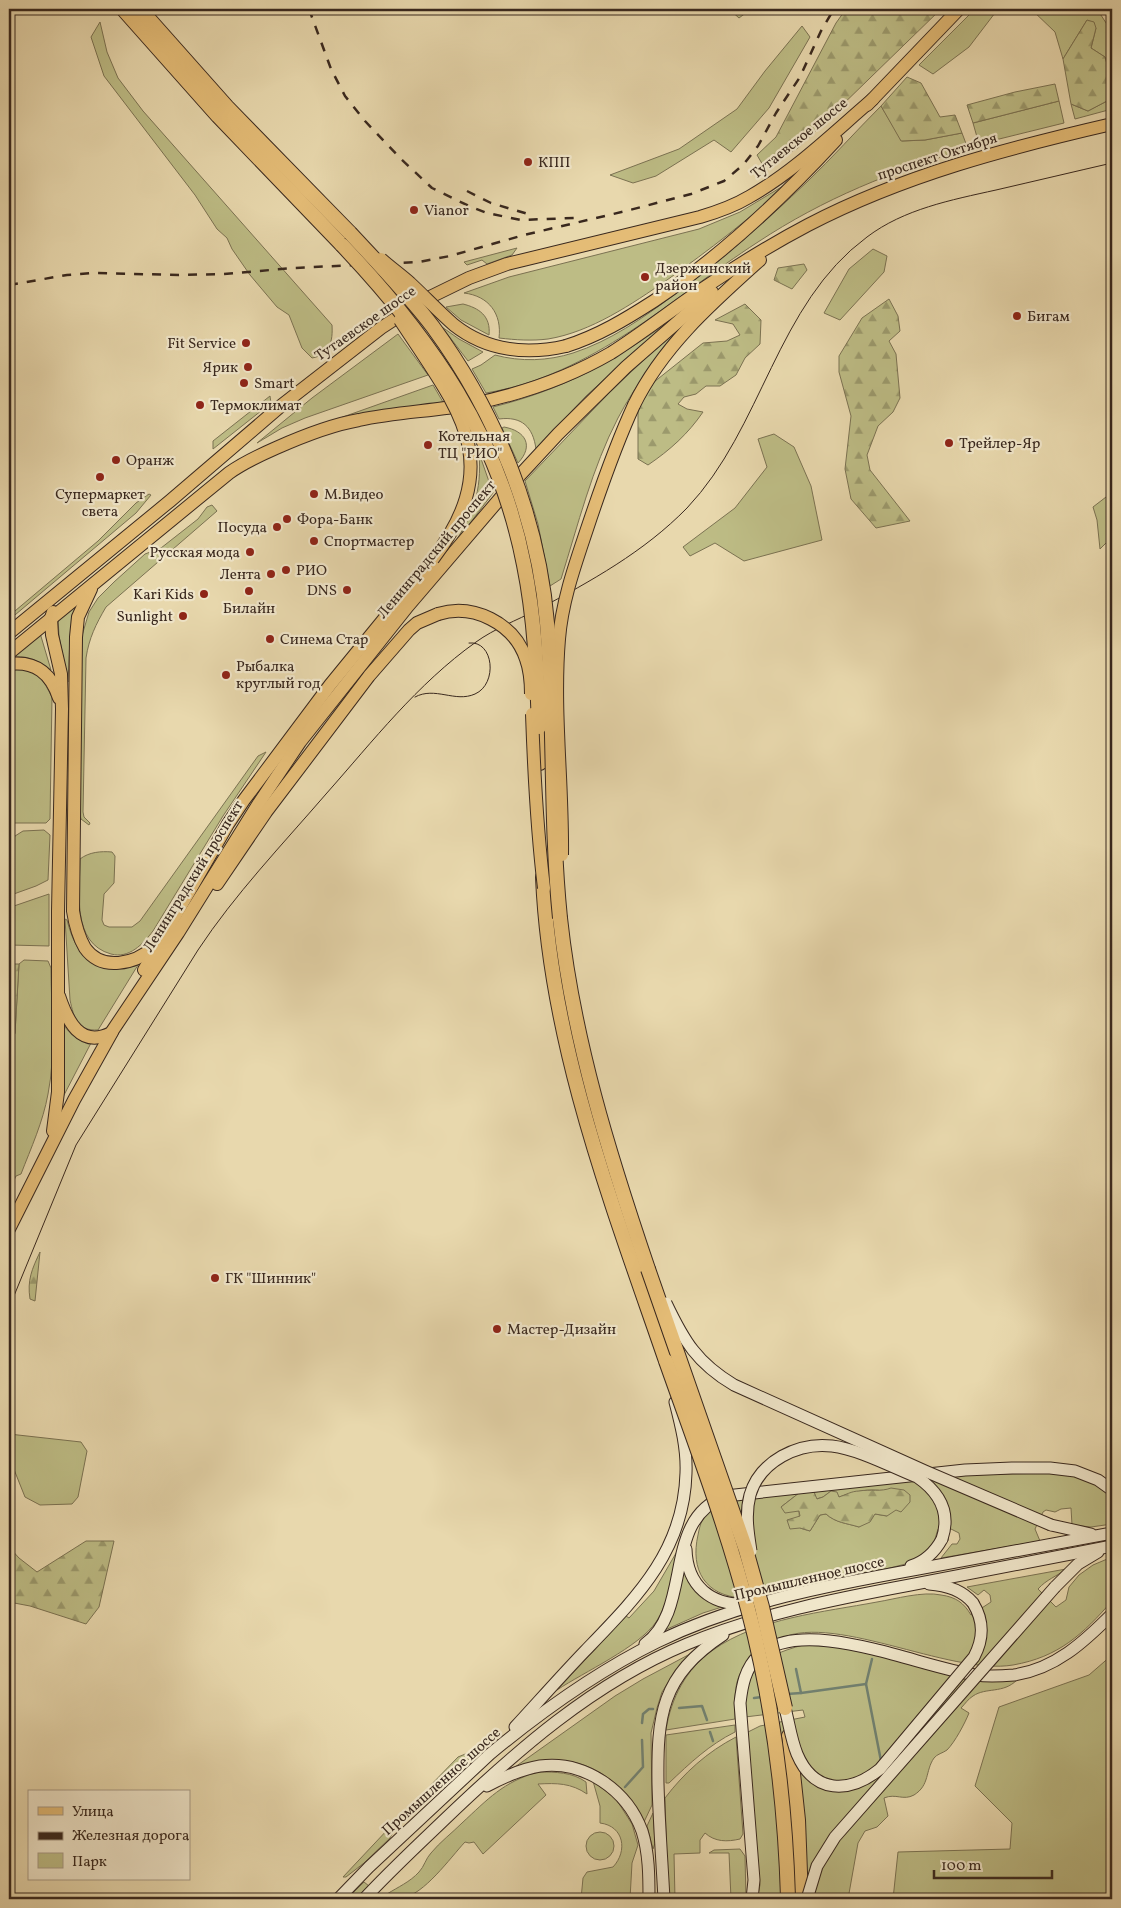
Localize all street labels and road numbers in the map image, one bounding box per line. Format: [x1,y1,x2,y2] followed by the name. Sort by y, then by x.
[747,93,853,185] street label: Тутаевское шоссе
[875,128,1000,187] street label: проспект Октября
[311,281,421,367] street label: Тутаевское шоссе
[373,476,502,624] street label: Ленинградский проспект
[139,797,250,957] street label: Ленинградский проспект
[732,1552,886,1607] street label: Промышленное шоссе
[378,1723,506,1841] street label: Промышленное шоссе

